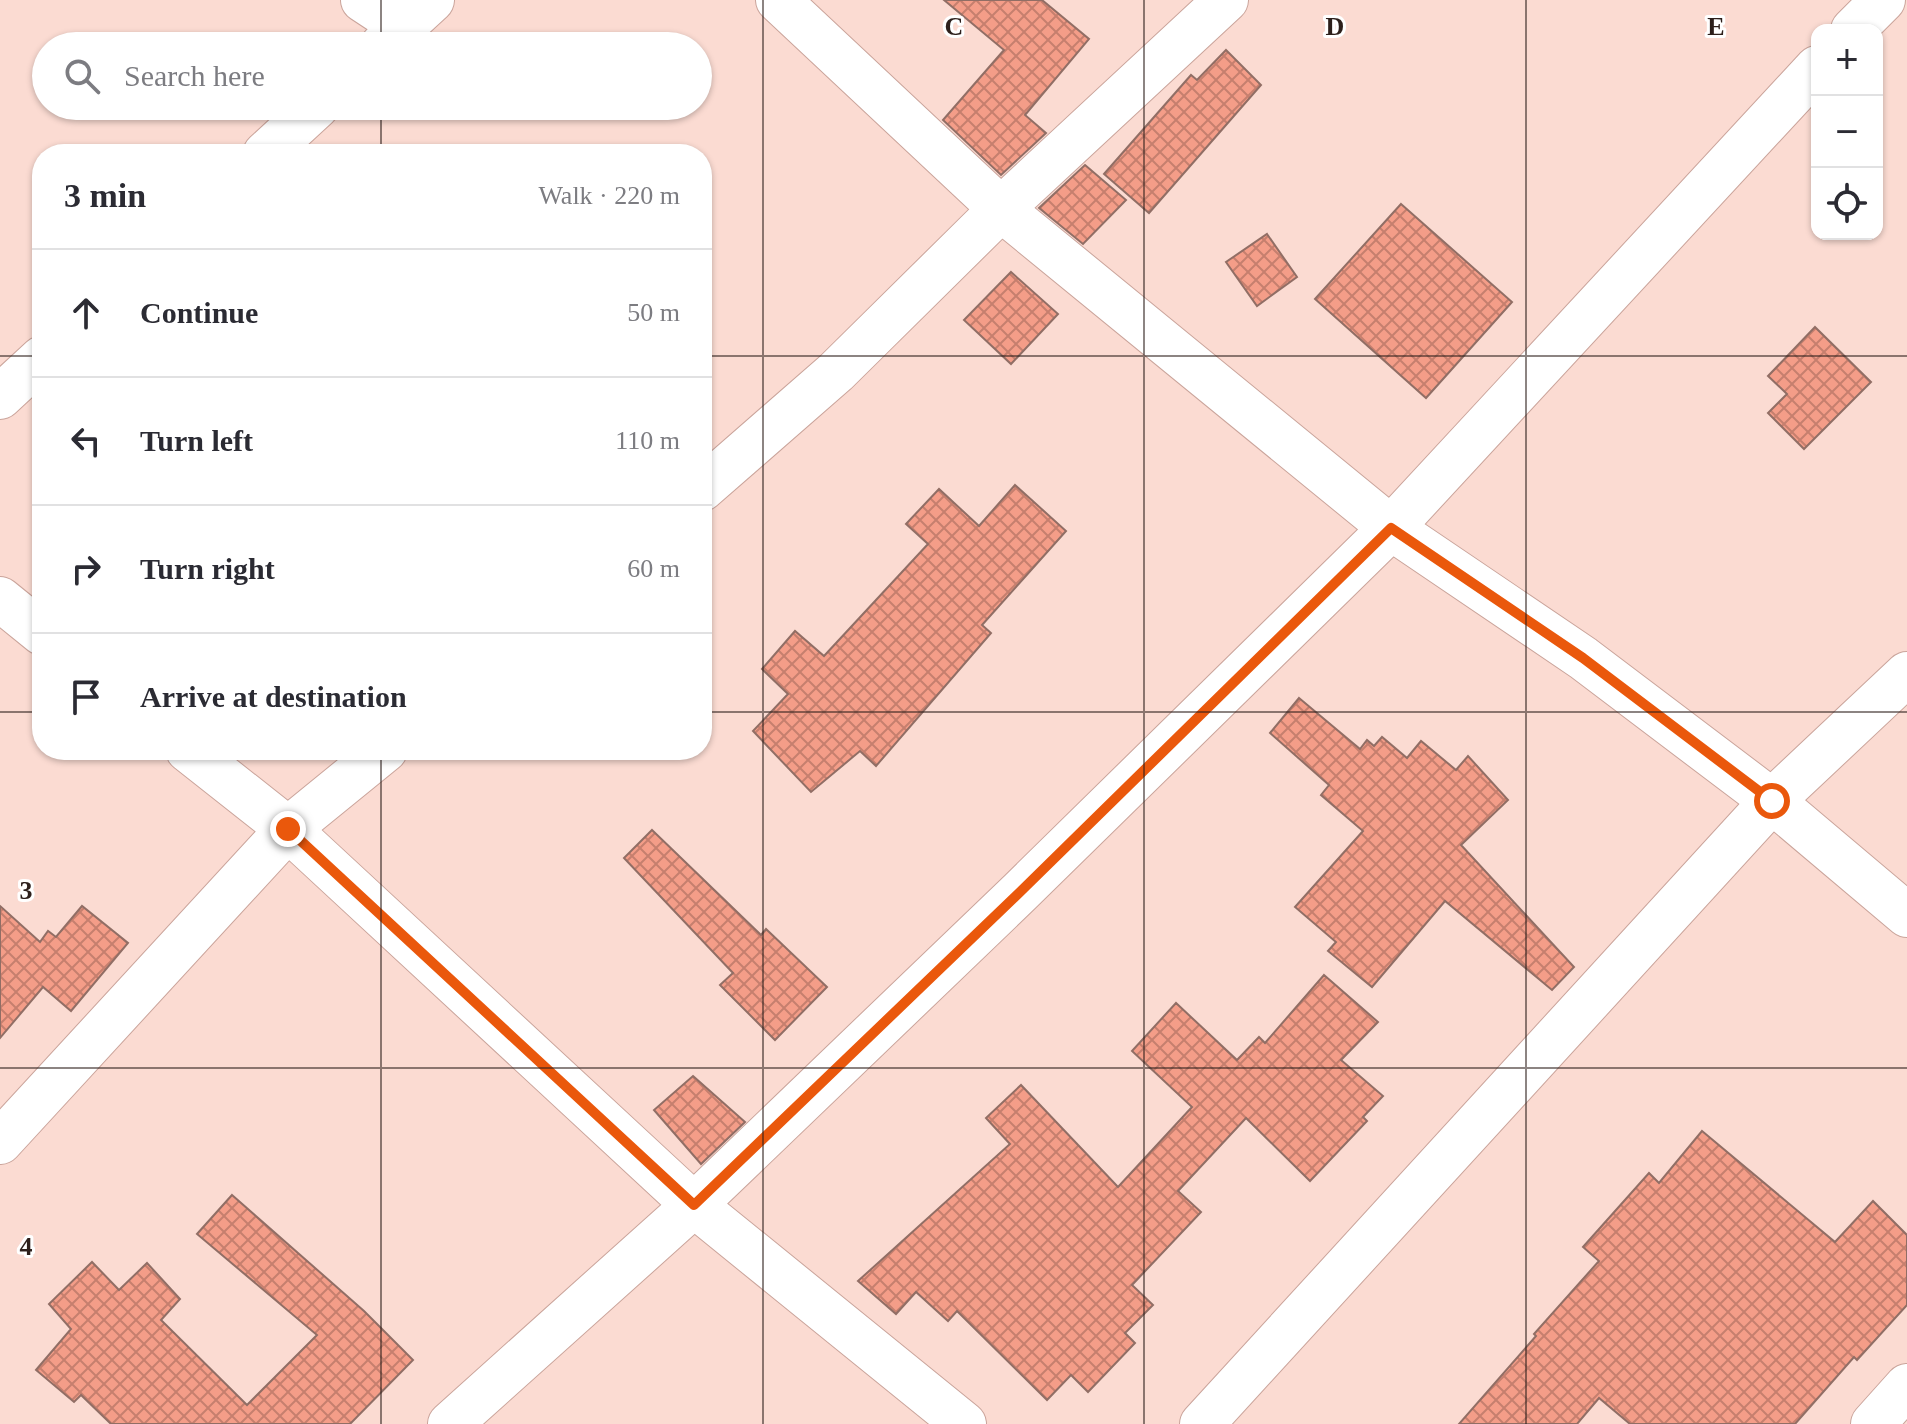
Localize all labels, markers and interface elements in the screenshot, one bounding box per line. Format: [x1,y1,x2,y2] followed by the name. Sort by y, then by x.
[945,12,963,41] text: C
[1326,12,1344,41] text: D
[1707,12,1725,41] text: E
[1811,24,1883,240] map controls
[1811,24,1883,96] button: +
[32,32,712,120] search box
[60,54,104,98] icon: search
[124,59,265,92] text: Search here
[1811,96,1883,168] button: −
[1811,168,1883,240] button: locate
[64,177,146,214] text: 3 min
[538,181,680,210] text: Walk · 220 m
[64,291,108,335] icon: ahead
[140,296,258,329] text: Continue
[627,298,680,327] text: 50 m
[64,419,108,463] icon: left
[140,424,253,457] text: Turn left
[615,426,680,455] text: 110 m
[64,547,108,591] icon: right
[140,552,275,585] text: Turn right
[627,554,680,583] text: 60 m
[64,675,108,719] icon: arrive
[140,680,407,713] text: Arrive at destination
[1754,783,1790,819] route start
[270,811,306,847] route end
[20,876,33,905] text: 3
[20,1232,33,1261] text: 4

